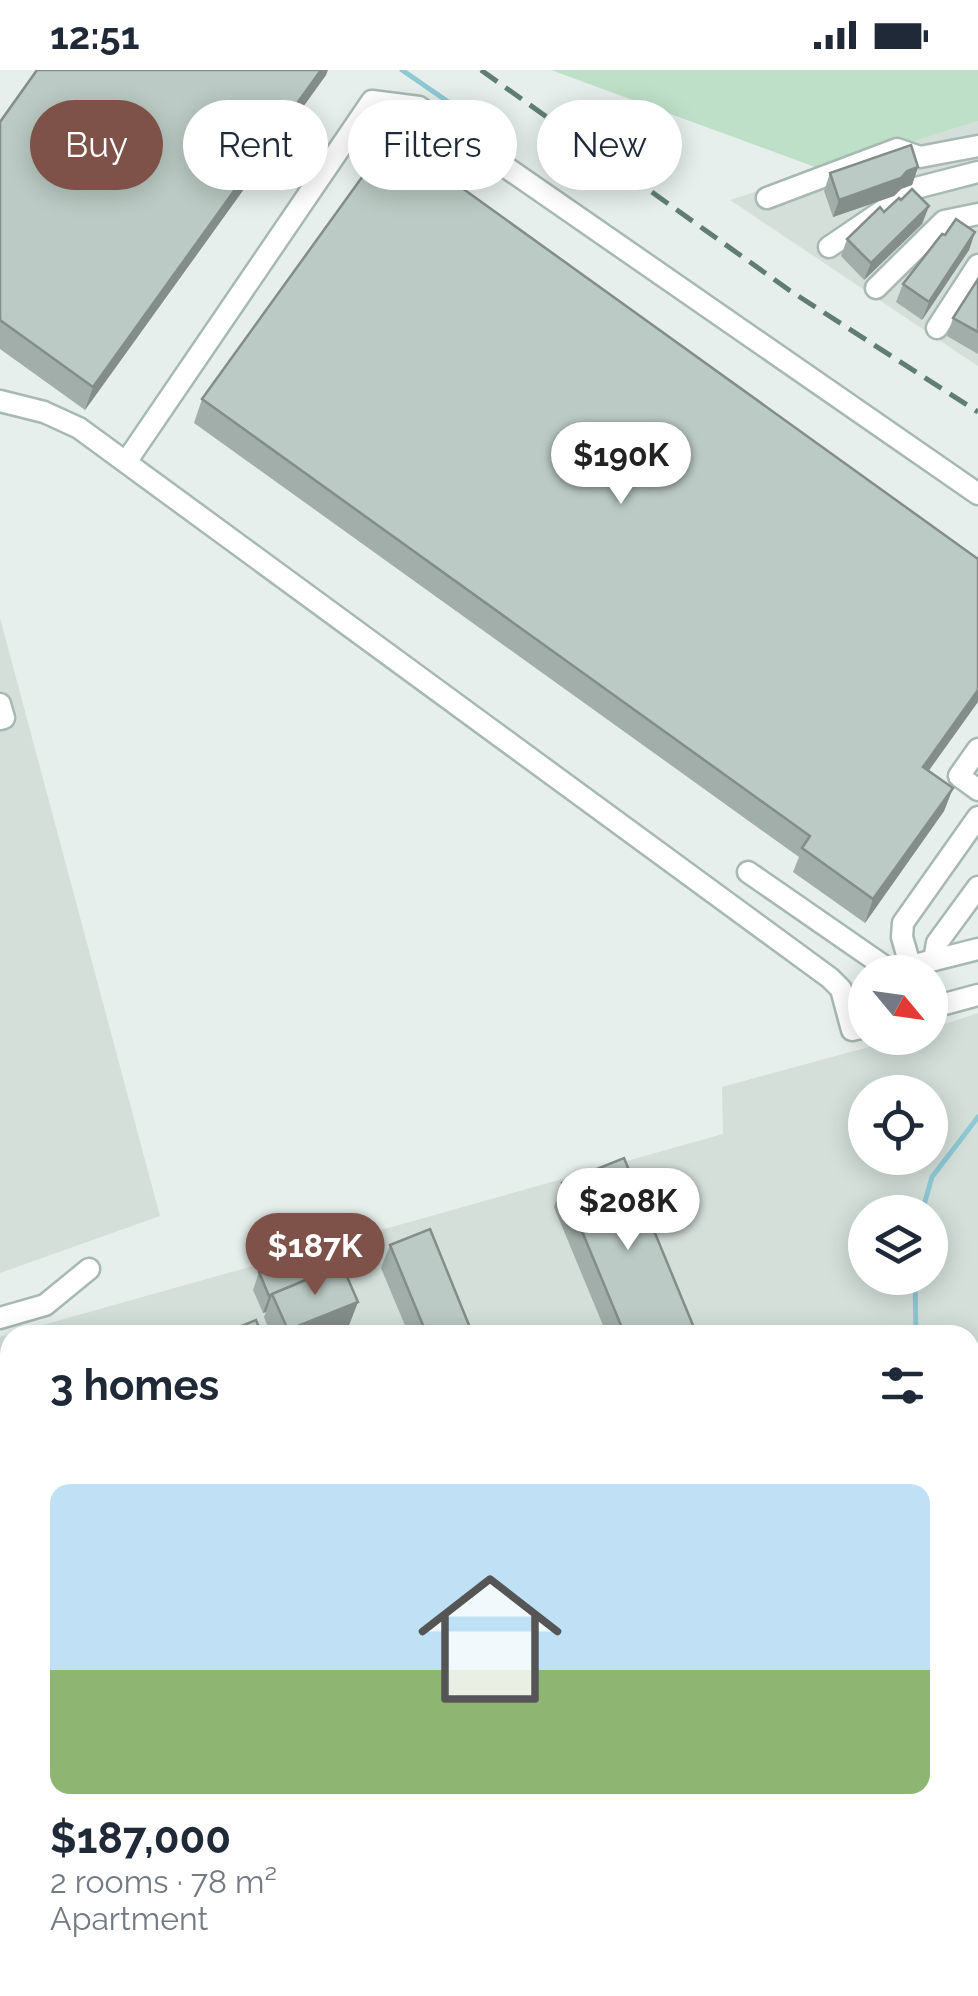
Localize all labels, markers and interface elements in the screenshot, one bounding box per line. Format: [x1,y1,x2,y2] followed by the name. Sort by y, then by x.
[50,13,139,58] text: 12:51
[30,100,163,190] chip: Buy
[183,100,328,190] chip: Rent
[348,100,517,190] chip: Filters
[537,100,682,190] chip: New
[551,422,691,507] pin: $190K
[573,436,669,473] text: $190K
[848,955,948,1055] north arrow
[848,955,948,1295] map controls
[848,1075,948,1175] button: locate
[558,1168,698,1253] pin: $208K
[579,1182,677,1219] text: $208K
[848,1195,948,1295] button: layers
[245,1213,385,1298] pin: $187K
[268,1227,362,1264] text: $187K
[875,1358,930,1413] icon: filters
[50,1361,219,1410] text: 3 homes
[400,1549,580,1729] icon: home
[50,1814,231,1863] text: $187,000
[50,1863,277,1900] text: 2 rooms · 78 m²
[50,1900,208,1937] text: Apartment

